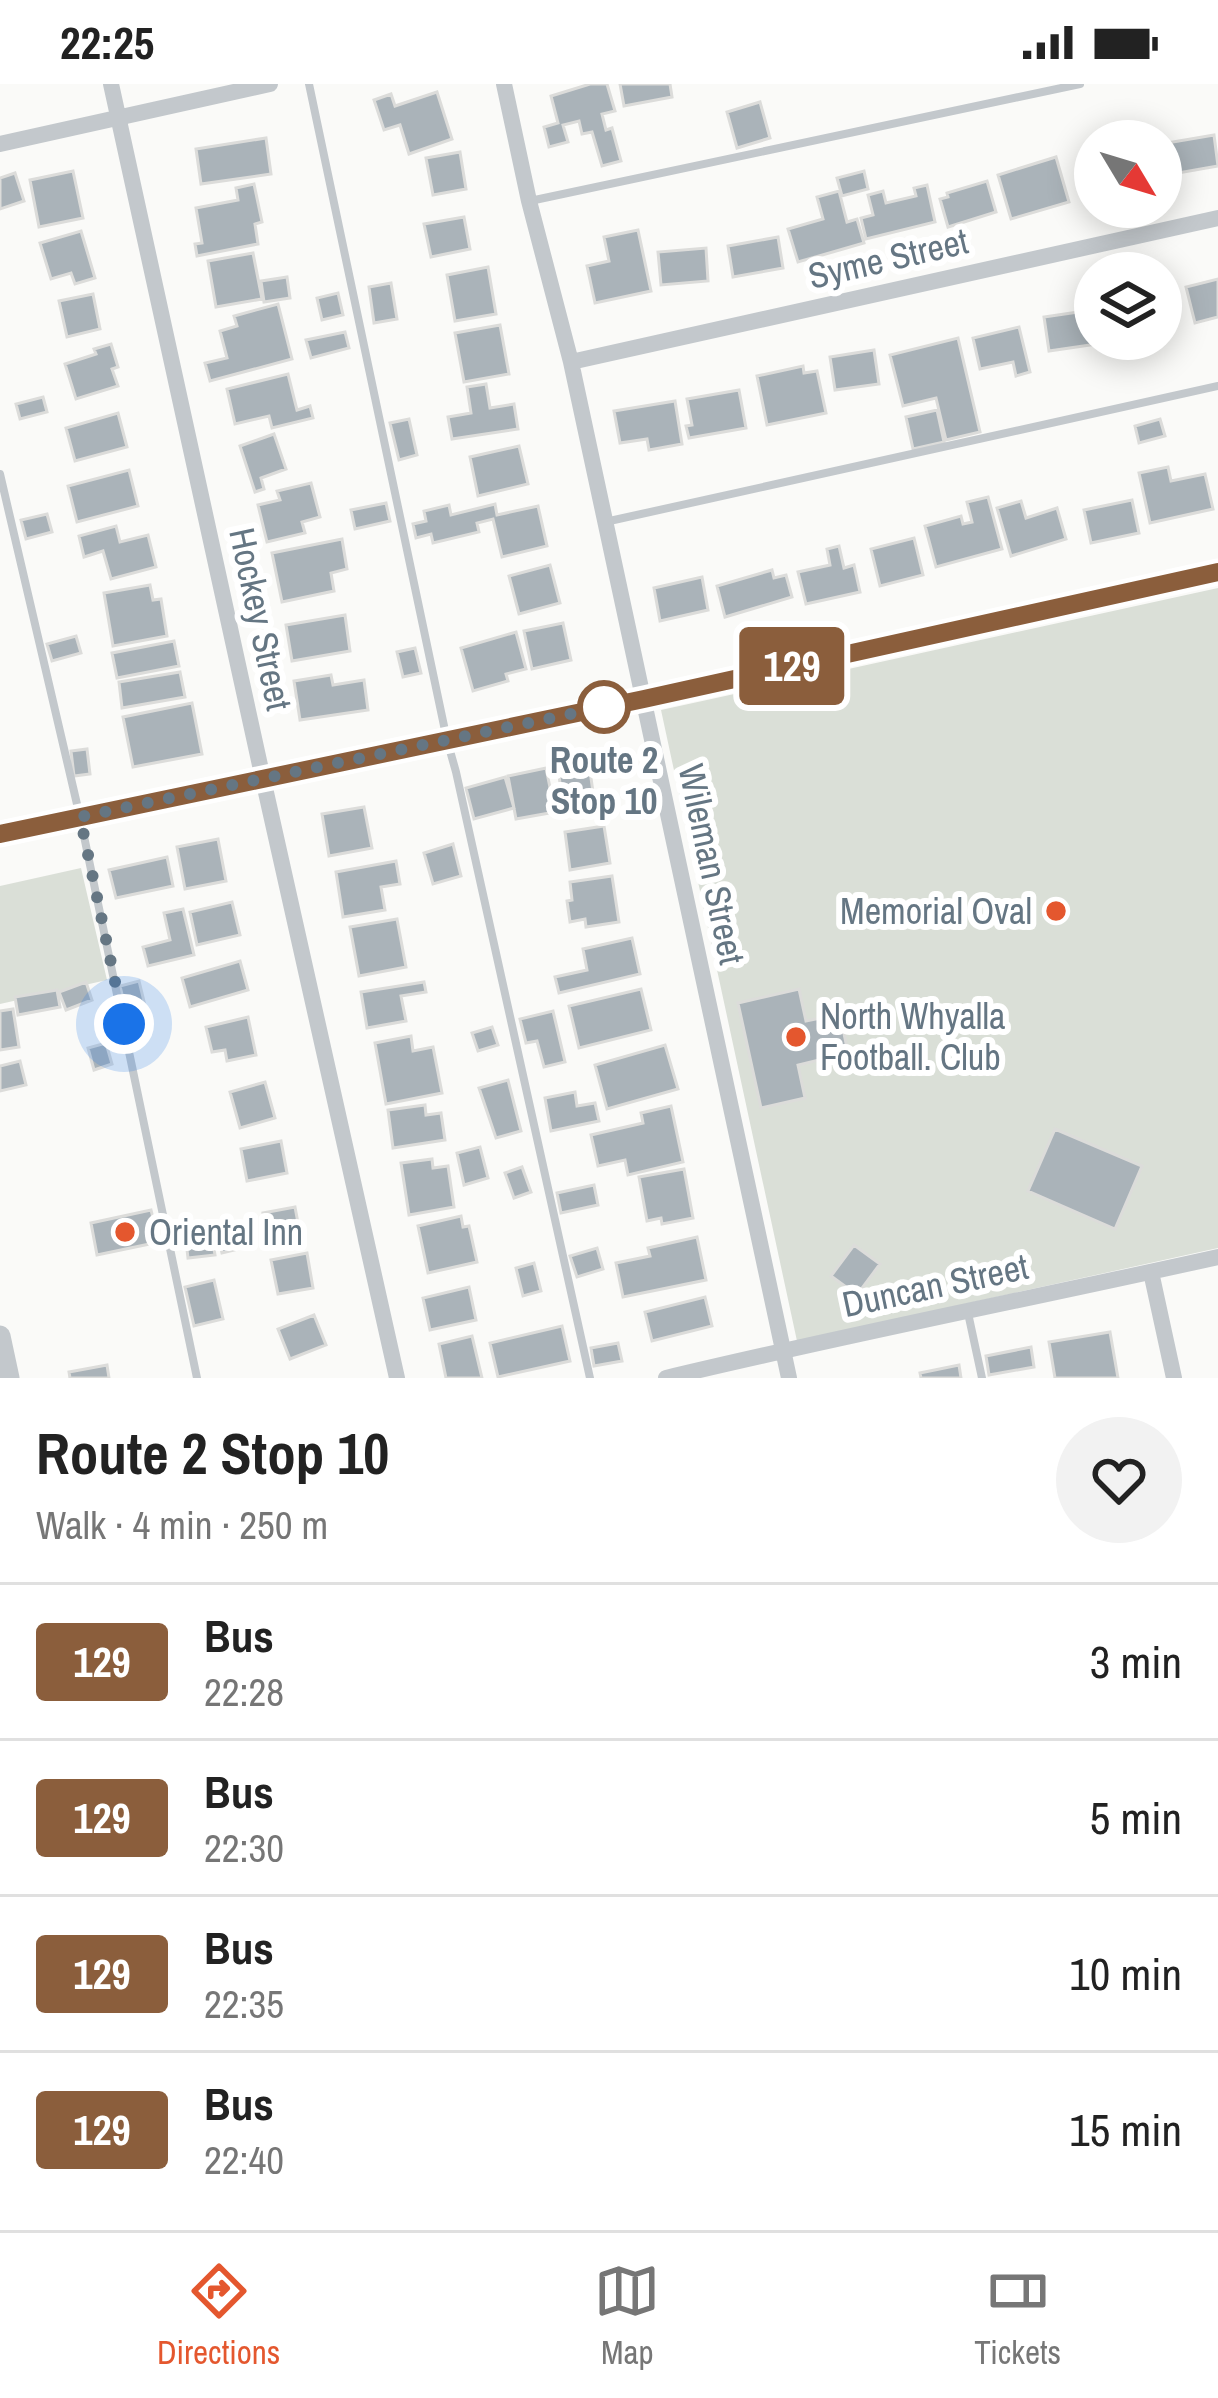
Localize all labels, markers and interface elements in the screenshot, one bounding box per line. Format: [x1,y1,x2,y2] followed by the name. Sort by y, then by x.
[60,12,154,73] text: 22:25
[1074,120,1182,228] north arrow
[1074,120,1182,360] map controls
[803,216,973,300] street label: Syme Street
[1074,252,1182,360] button: layers
[218,523,304,715] street label: Hockey Street
[723,627,861,705] line badge: 129
[763,638,821,694] text: 129
[579,682,629,732] marker: Route 2 Stop 10
[550,736,658,825] place label: Route 2 Stop 10
[667,760,757,968] street label: Wileman Street
[840,887,1032,935] place label: Memorial Oval
[1043,898,1069,924] marker: Memorial Oval
[820,992,1005,1081] place label: North Whyalla Football. Club
[94,994,154,1054] your location
[783,1024,809,1050] marker: North Whyalla Football. Club
[149,1208,303,1256] place label: Oriental Inn
[112,1219,138,1245] marker: Oriental Inn
[838,1242,1032,1328] street label: Duncan Street
[36,1415,389,1492] text: Route 2 Stop 10
[1056,1417,1182,1543] button: heart
[36,1499,328,1551] text: Walk · 4 min · 250 m
[204,1605,274,1666] text: Bus
[1090,1631,1182,1692] text: 3 min
[73,1634,131,1690] text: 129
[204,1666,284,1718] text: 22:28
[204,1761,274,1822] text: Bus
[1090,1787,1182,1848] text: 5 min
[73,1790,131,1846] text: 129
[204,1822,284,1874] text: 22:30
[204,1917,274,1978] text: Bus
[1069,1943,1182,2004] text: 10 min
[73,1946,131,2002] text: 129
[204,1978,284,2030] text: 22:35
[204,2073,274,2134] text: Bus
[1069,2099,1182,2160] text: 15 min
[73,2102,131,2158] text: 129
[204,2134,284,2186] text: 22:40
[157,2258,280,2374] tab: Directions
[594,2258,660,2374] tab: Map
[974,2258,1061,2374] tab: Tickets

